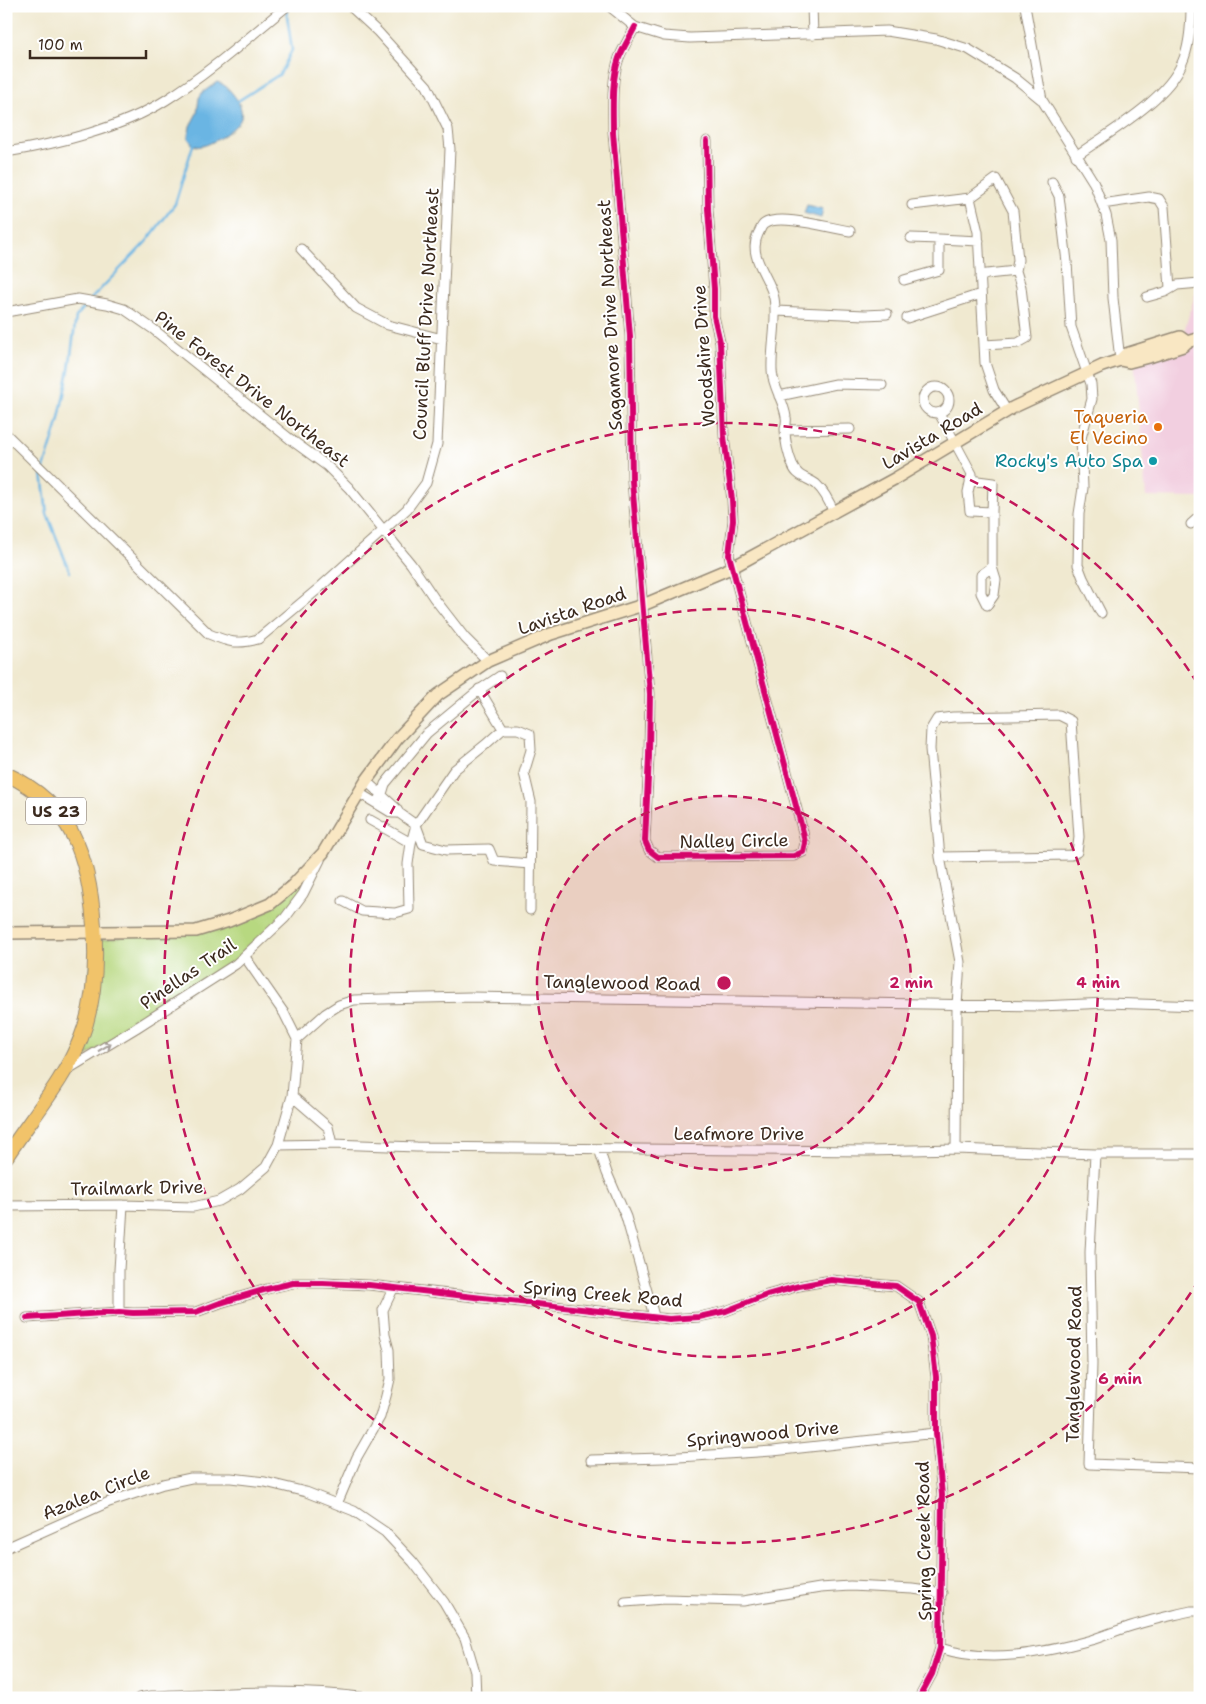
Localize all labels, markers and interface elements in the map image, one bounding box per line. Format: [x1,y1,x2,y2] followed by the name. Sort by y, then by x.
[30,28,146,60] scale bar
[38,35,83,55] text: 100 m
[407,187,445,441] street label: Council Bluff Drive Northeast
[592,199,628,431] street label: Sagamore Drive Northeast
[687,284,721,428] street label: Woodshire Drive
[150,305,355,473] street label: Pine Forest Drive Northeast
[877,397,987,475] street label: Lavista Road
[1069,405,1148,450] place label: Taqueria El Vecino
[1152,421,1164,433] marker: Taqueria El Vecino
[995,449,1143,473] place label: Rocky's Auto Spa
[1147,455,1159,467] marker: Rocky's Auto Spa
[515,581,629,641] street label: Lavista Road
[26,798,86,824] road number: US 23
[679,828,789,854] street label: Nalley Circle
[135,933,241,1015] street label: Pinellas Trail
[543,970,701,996] street label: Tanglewood Road
[889,973,933,993] text: 2 min
[1076,973,1120,993] text: 4 min
[715,974,733,992] centre of rings
[97,1042,111,1052] one-way arrow
[674,1122,804,1146] street label: Leafmore Drive
[70,1175,204,1201] street label: Trailmark Drive
[522,1275,684,1313] street label: Spring Creek Road
[1061,1285,1087,1443] street label: Tanglewood Road
[1098,1369,1142,1389] text: 6 min
[686,1415,840,1453] street label: Springwood Drive
[39,1461,153,1525] street label: Azalea Circle
[911,1461,937,1621] street label: Spring Creek Road

